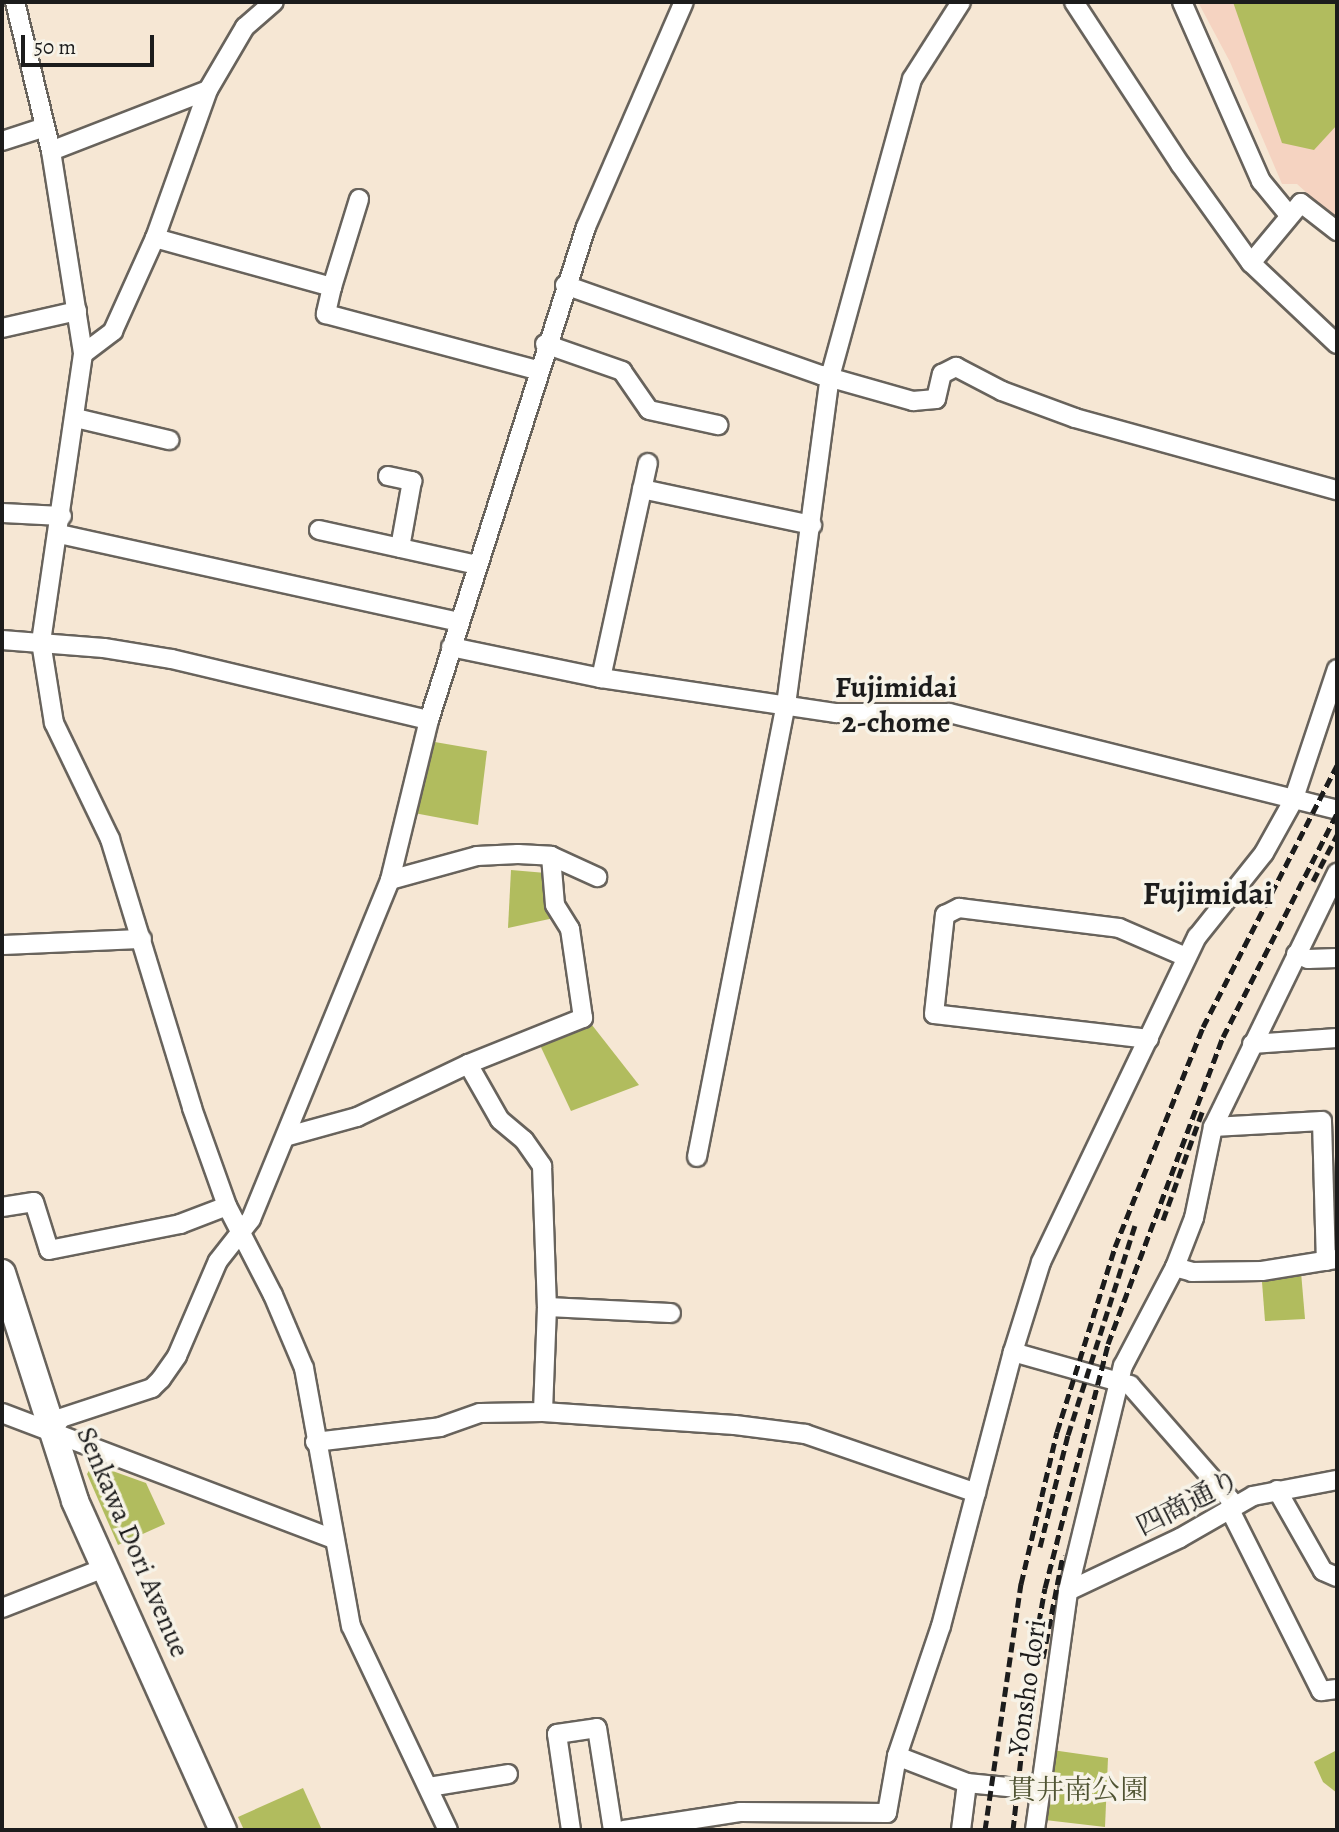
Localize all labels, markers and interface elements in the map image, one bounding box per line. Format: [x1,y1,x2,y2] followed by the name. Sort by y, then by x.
[24,21,158,65] scale bar
[34,33,76,61] text: 50 m
[835,669,957,740] district label: Fujimidai 2-chome
[1143,874,1273,912] district label: Fujimidai
[69,1422,197,1662] street label: Senkawa Dori Avenue
[1130,1463,1246,1543] street label: 四商通り
[1001,1617,1053,1757] street label: Yonsho dori
[1008,1773,1148,1807] park label: 貫井南公園

